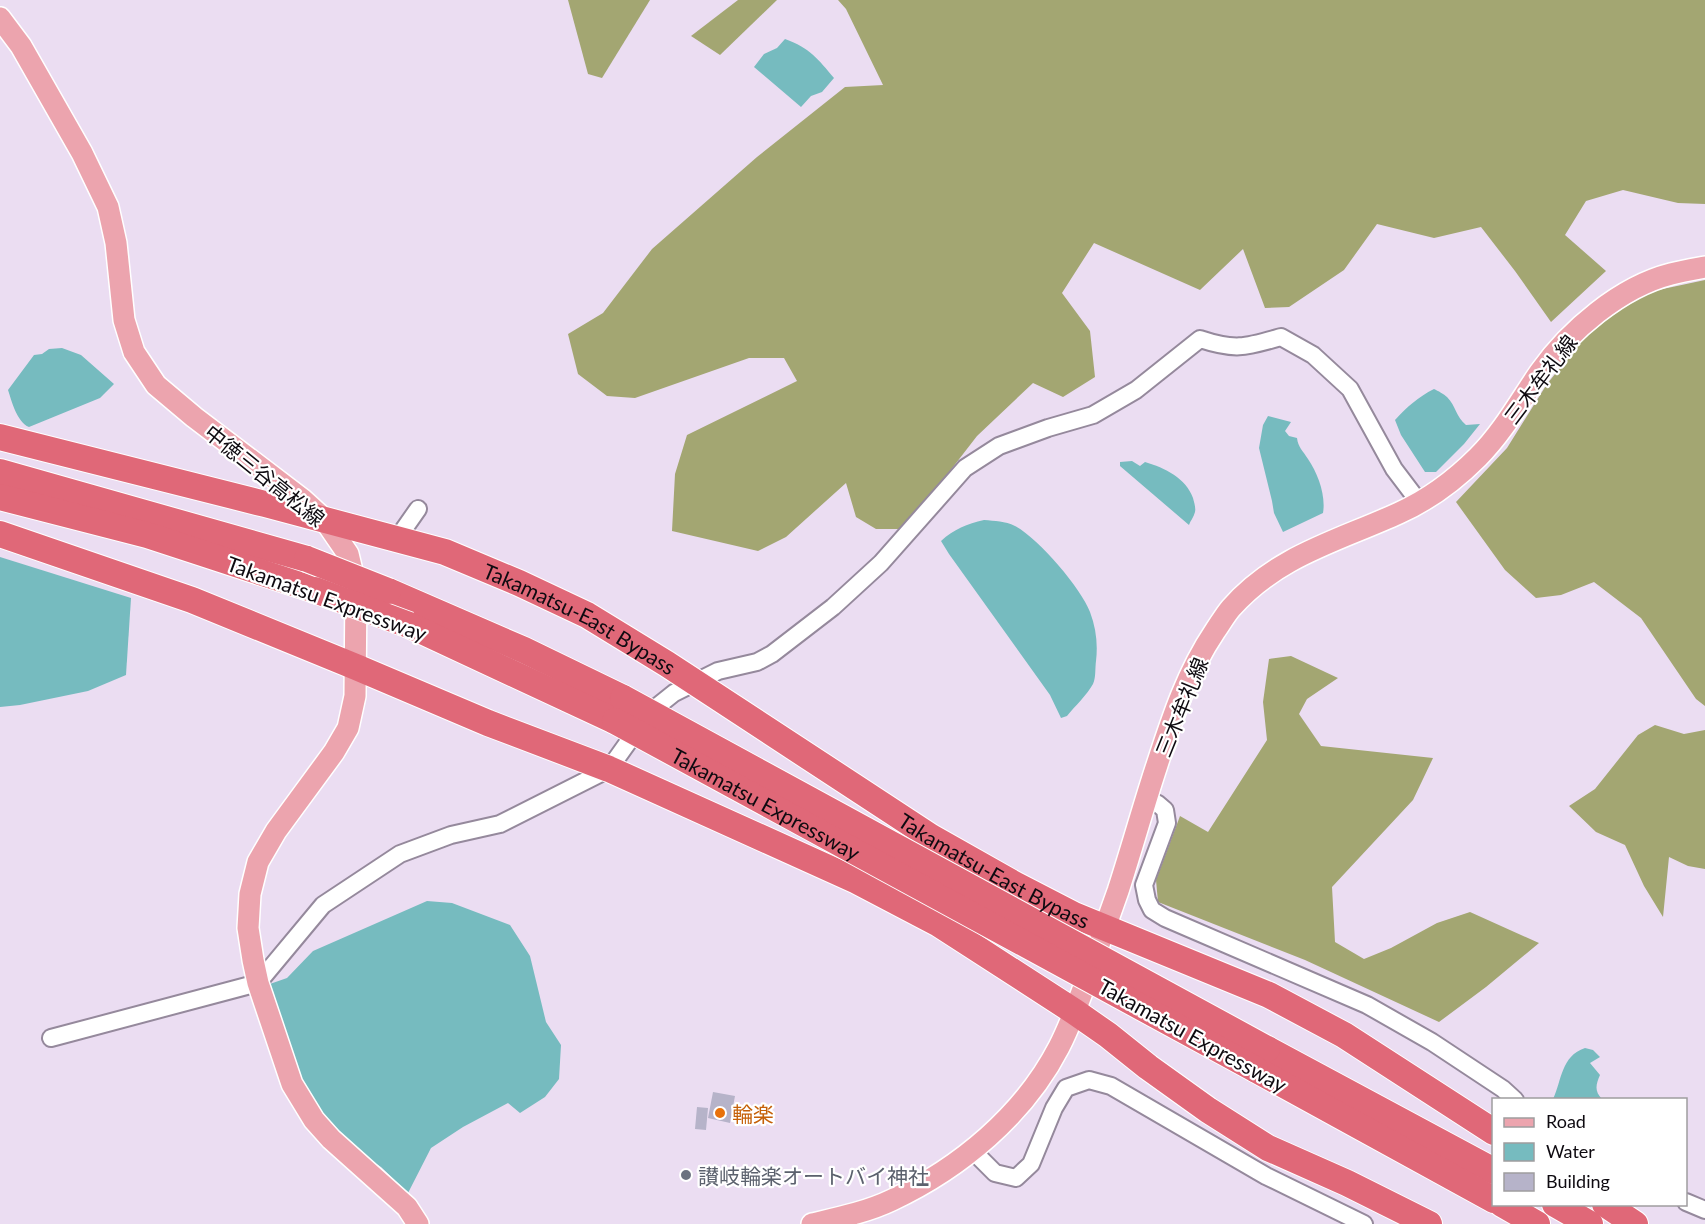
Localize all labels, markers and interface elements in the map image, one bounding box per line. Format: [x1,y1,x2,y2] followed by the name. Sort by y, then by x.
[1498,330,1582,428] street label: 三木牟礼線
[200,419,330,531] street label: 中徳三谷高松線
[224,550,431,646] street label: Takamatsu Expressway
[480,557,681,679] street label: Takamatsu-East Bypass
[1150,654,1212,760] street label: 三木牟礼線
[667,742,865,865] street label: Takamatsu Expressway
[894,807,1093,933] street label: Takamatsu-East Bypass
[1095,973,1292,1097] street label: Takamatsu Expressway
[1492,1098,1687,1206] legend
[732,1101,774,1126] place label: 輪楽
[713,1106,727,1120] marker: 輪楽
[1546,1110,1586,1132] text: Road
[1546,1140,1595,1162] text: Water
[698,1163,929,1188] place label: 讃岐輪楽オートバイ神社
[679,1168,693,1182] marker: 讃岐輪楽オートバイ神社
[1546,1170,1610,1192] text: Building

